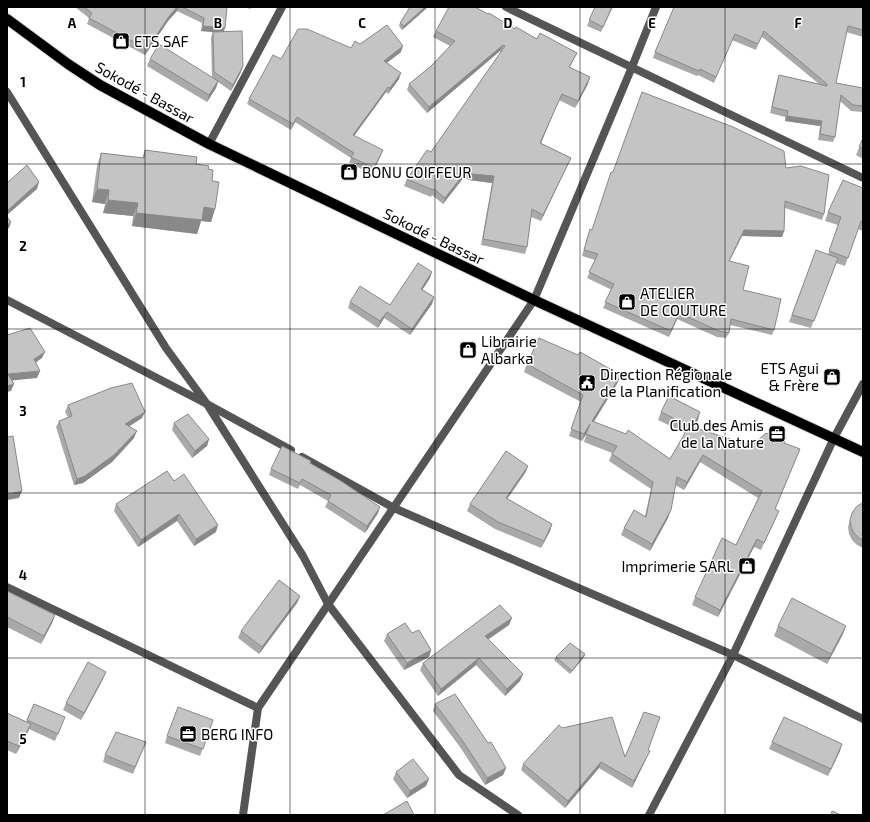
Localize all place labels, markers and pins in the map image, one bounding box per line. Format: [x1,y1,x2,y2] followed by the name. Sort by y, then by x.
[111,31,131,51] shop icon: ETS SAF
[134,32,189,50] place label: ETS SAF
[339,162,359,182] shop icon: BONU COIFFEUR
[362,163,471,181] place label: BONU COIFFEUR
[640,284,726,319] place label: ATELIER DE COUTURE
[617,292,637,312] shop icon: ATELIER DE COUTURE
[481,332,537,367] place label: Librairie Albarka
[458,340,478,360] shop icon: Librairie Albarka
[761,359,819,394] place label: ETS Agui & Frère
[600,365,732,400] place label: Direction Régionale de la Planification
[822,367,842,387] shop icon: ETS Agui & Frère
[577,373,597,393] public building icon: Direction Régionale de la Planification
[669,416,764,451] place label: Club des Amis de la Nature
[767,424,787,444] office icon: Club des Amis de la Nature
[737,556,757,576] shop icon: Imprimerie SARL
[621,557,734,575] place label: Imprimerie SARL
[178,724,198,744] office icon: BERG INFO
[201,725,273,743] place label: BERG INFO

